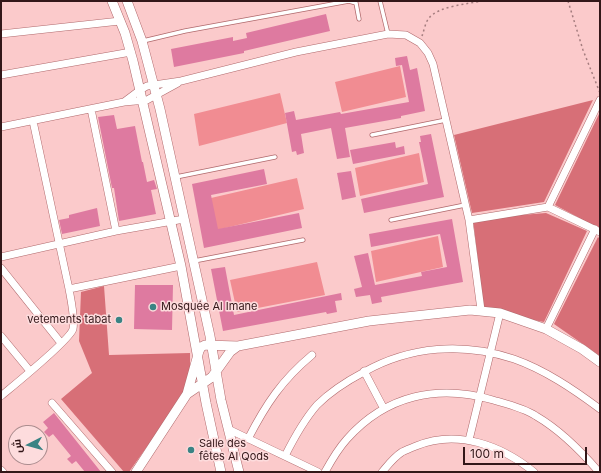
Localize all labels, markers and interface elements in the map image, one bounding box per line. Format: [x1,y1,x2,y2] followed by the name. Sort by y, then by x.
[161,300,258,314] place label: Mosquée Al Imane
[148,302,158,312] marker: Mosquée Al Imane
[27,313,111,327] place label: vetements tabat
[114,315,124,325] marker: vetements tabat
[8,425,48,465] north arrow
[199,437,269,463] place label: Salle des fêtes Al Qods
[9,438,25,454] text: ش
[465,439,589,465] scale bar
[186,445,196,455] marker: Salle des fêtes Al Qods
[470,446,504,461] text: 100 m

